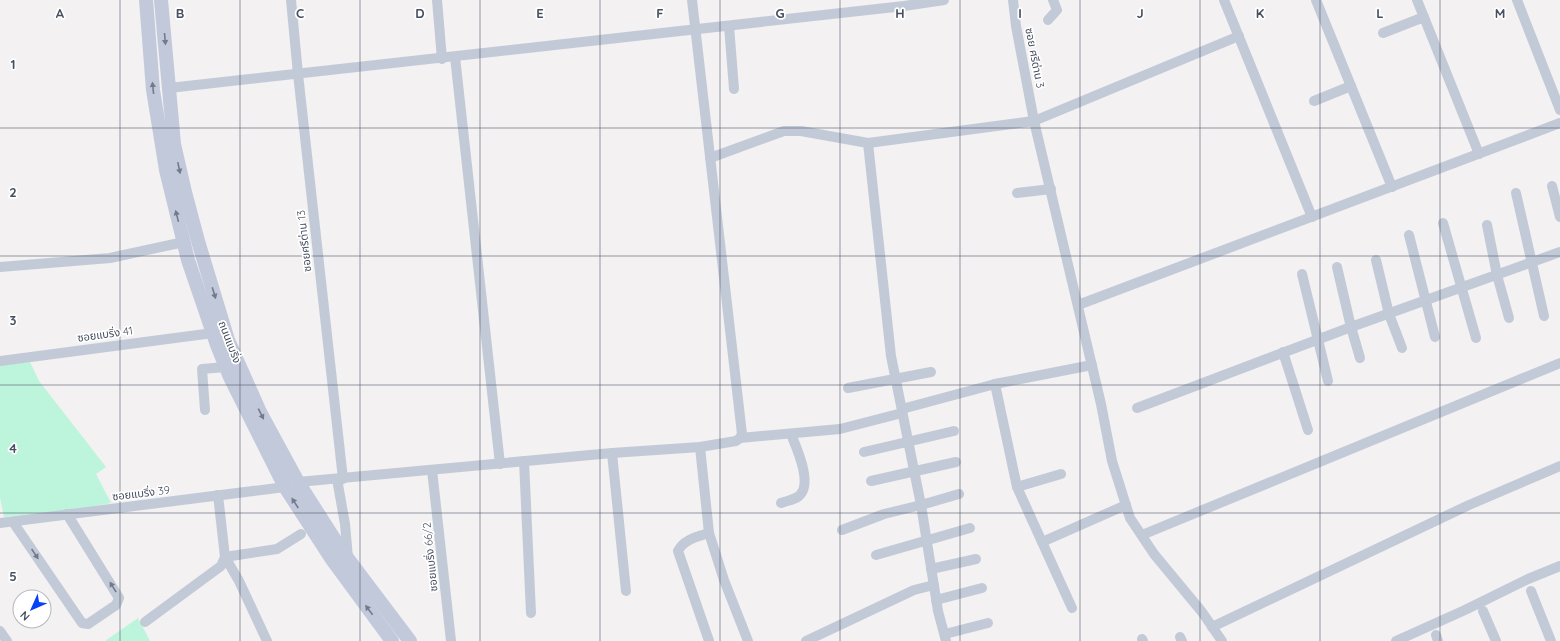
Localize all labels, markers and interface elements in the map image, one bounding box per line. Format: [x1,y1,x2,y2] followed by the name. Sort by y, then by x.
[56,5,65,21] text: A
[176,5,184,21] text: B
[296,5,304,21] text: C
[415,5,425,21] text: D
[536,5,544,21] text: E
[656,5,664,21] text: F
[775,5,785,21] text: G
[895,5,905,21] text: H
[1018,5,1022,21] text: I
[1136,5,1144,21] text: J
[1256,5,1265,21] text: K
[1376,5,1384,21] text: L
[1495,5,1505,21] text: M
[1022,27,1048,90] street label: ซอย ศรีด่าน 3
[161,33,168,45] one-way arrow
[10,56,16,72] text: 1
[149,82,156,94] one-way arrow
[177,162,183,174] one-way arrow
[9,184,17,200] text: 2
[174,209,180,221] one-way arrow
[294,209,314,273] street label: ซอยศรีด่าน 13
[211,287,217,299] one-way arrow
[10,312,17,328] text: 3
[216,319,245,365] street label: ถนนแบริ่ง
[76,323,134,345] street label: ซอยแบริ่ง 41
[258,408,264,420] one-way arrow
[9,440,17,456] text: 4
[111,482,171,503] street label: ซอยแบริ่ง 39
[291,498,299,508] one-way arrow
[419,522,441,592] street label: ซอยแบริ่ง 66/2
[31,549,39,559] one-way arrow
[9,568,17,584] text: 5
[109,581,116,593] one-way arrow
[12,589,52,629] north arrow
[365,604,373,615] one-way arrow
[17,608,33,624] text: N

